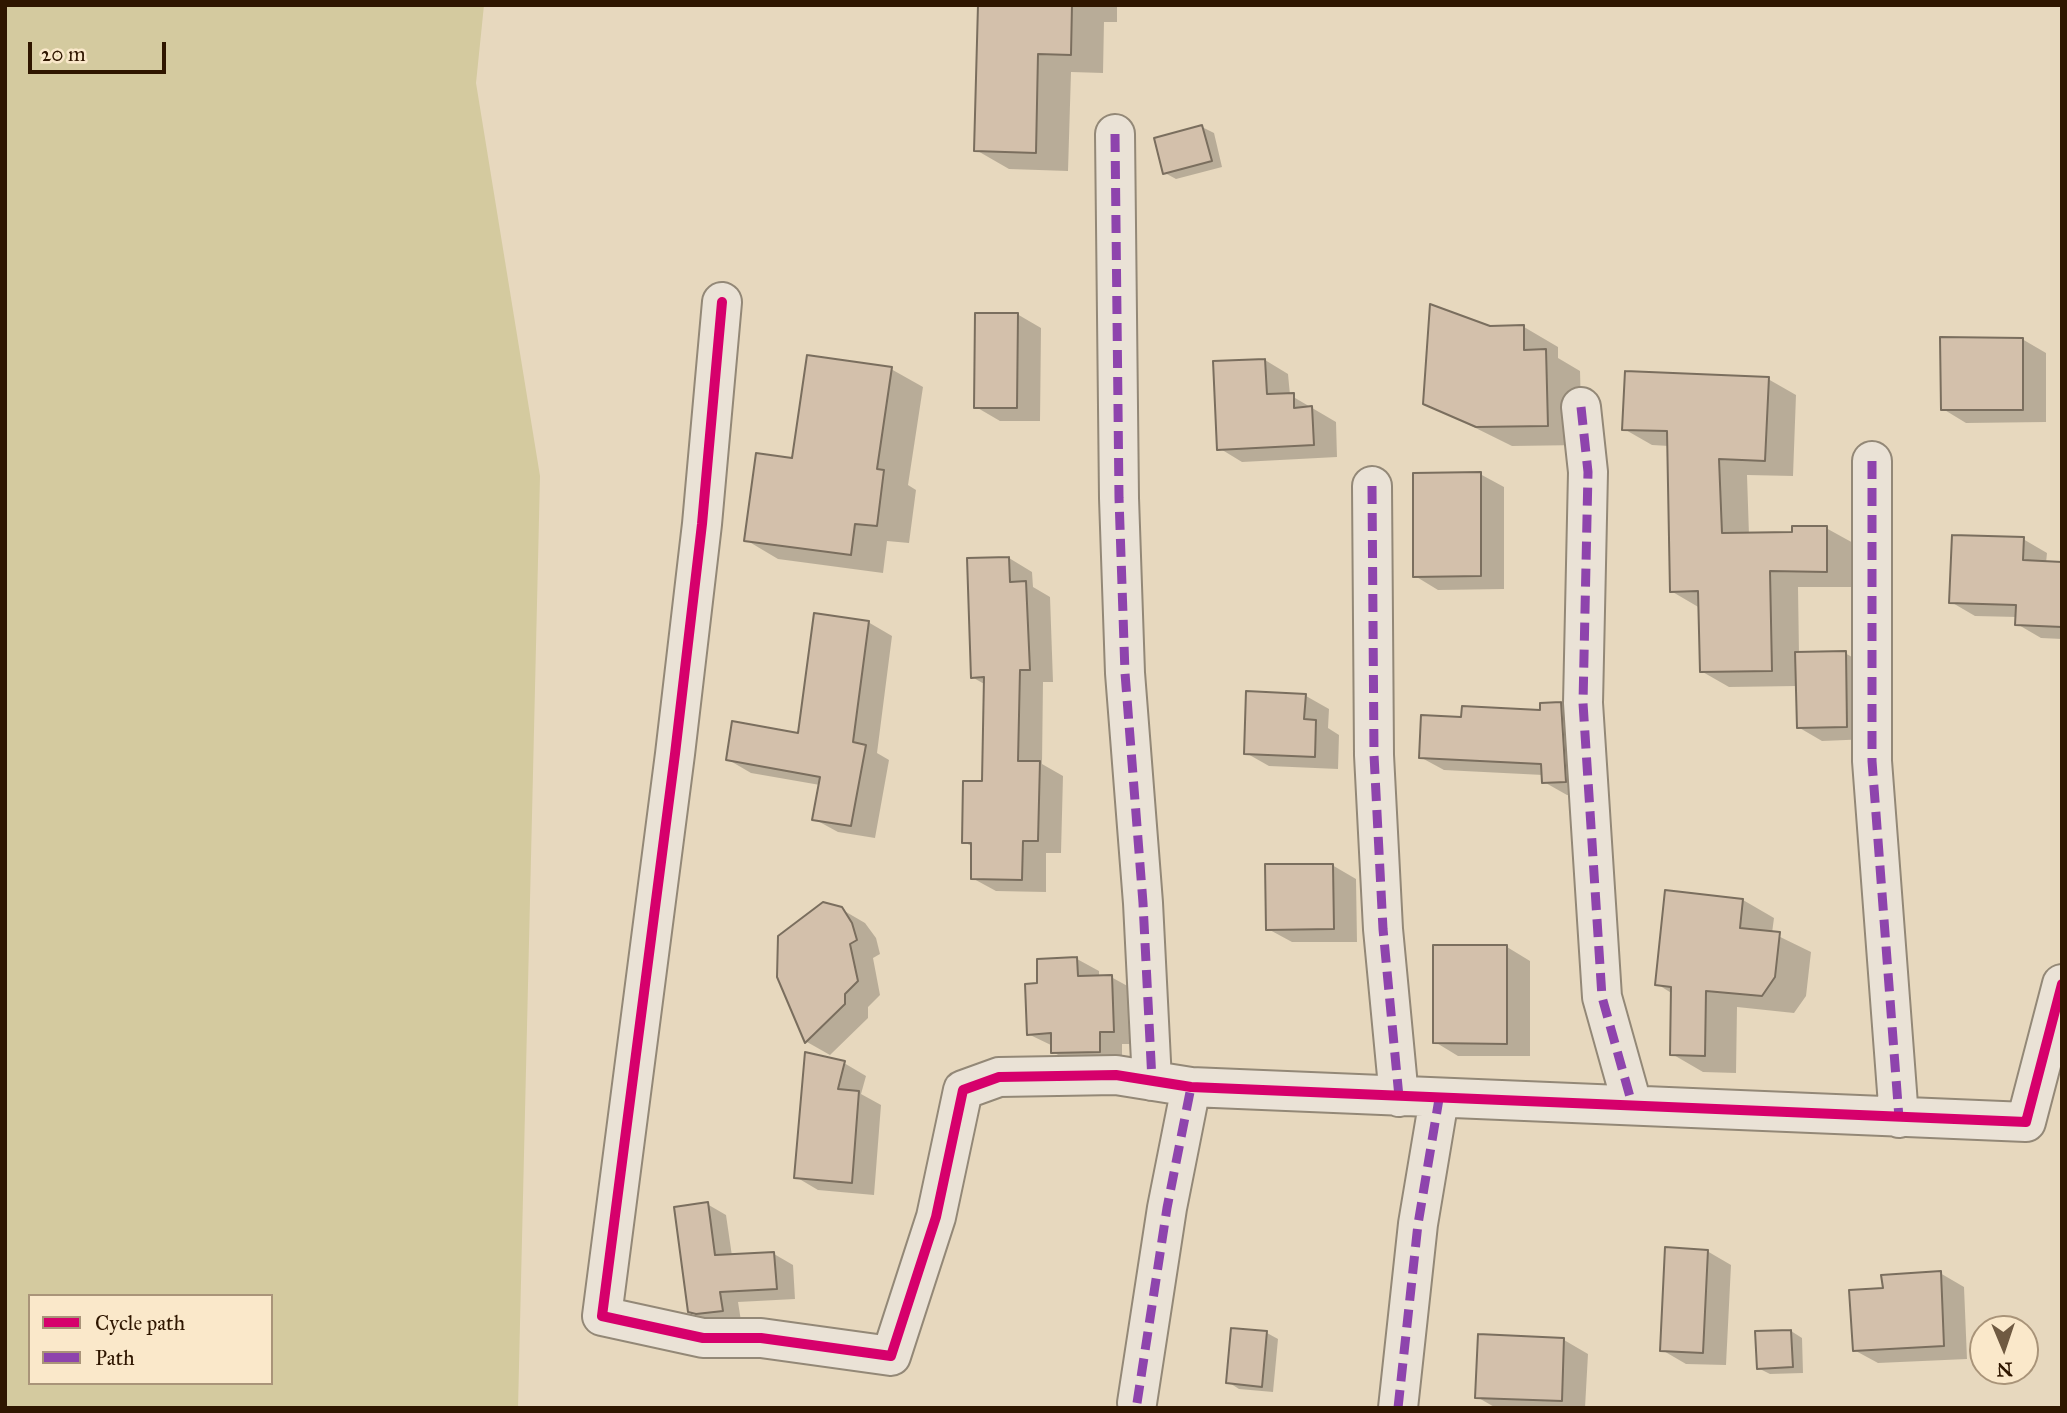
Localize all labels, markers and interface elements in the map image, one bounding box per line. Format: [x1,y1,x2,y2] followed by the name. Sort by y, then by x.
[32,28,170,72] scale bar
[41,41,86,67] text: 20 m
[28,1294,273,1385] legend
[95,1310,185,1336] text: Cycle path
[1969,1315,2039,1385] north arrow
[95,1345,135,1371] text: Path
[1996,1358,2013,1381] text: N

